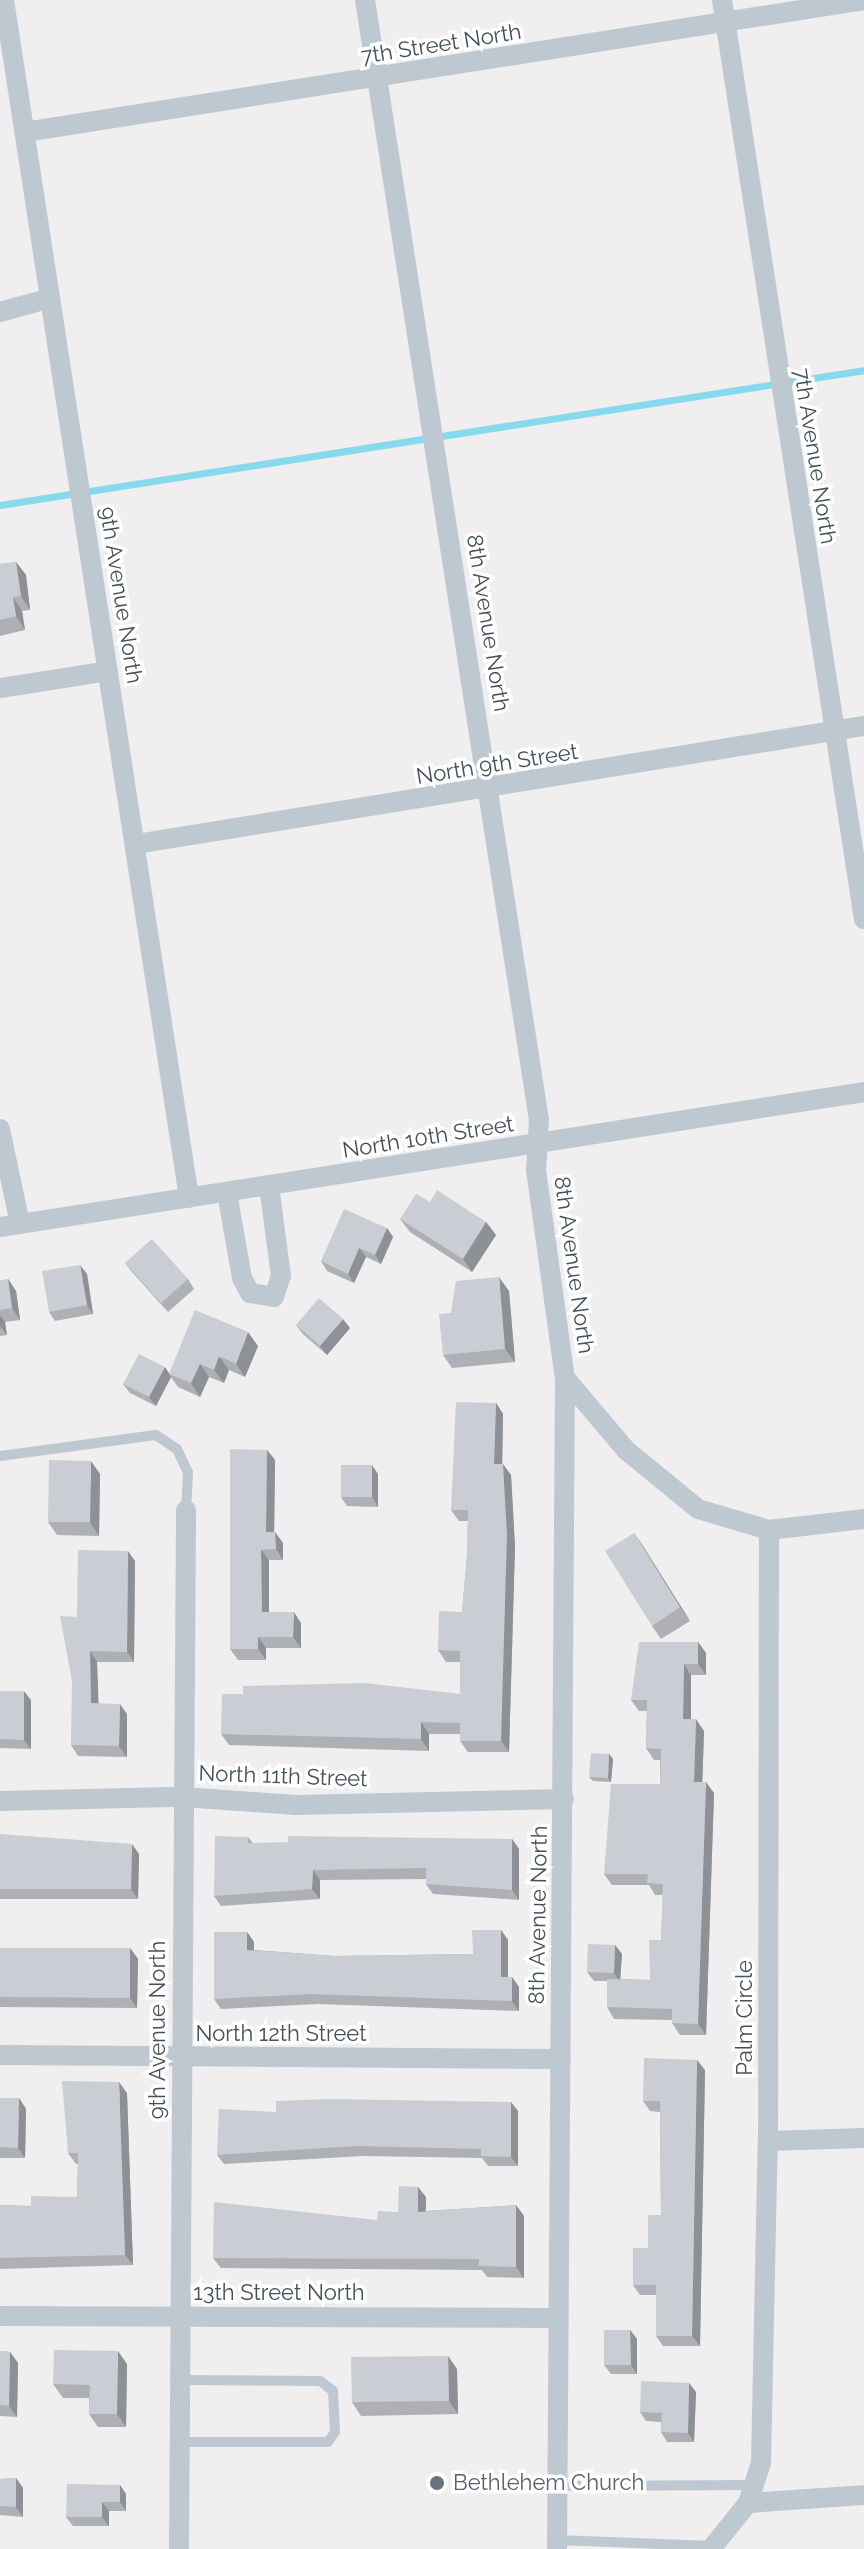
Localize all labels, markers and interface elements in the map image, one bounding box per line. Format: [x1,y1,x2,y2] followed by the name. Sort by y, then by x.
[359,18,523,70] street label: 7th Street North
[788,366,842,546] street label: 7th Avenue North
[94,504,148,686] street label: 9th Avenue North
[461,532,515,714] street label: 8th Avenue North
[414,738,580,790] street label: North 9th Street
[340,1110,516,1164] street label: North 10th Street
[548,1174,600,1356] street label: 8th Avenue North
[198,1760,368,1792] street label: North 11th Street
[523,1825,553,2005] street label: 8th Avenue North
[145,1940,171,2120] street label: 9th Avenue North
[732,1960,758,2076] street label: Palm Circle
[195,2021,367,2047] street label: North 12th Street
[193,2280,365,2306] street label: 13th Street North
[453,2470,644,2496] place label: Bethlehem Church
[428,2474,446,2492] marker: Bethlehem Church

